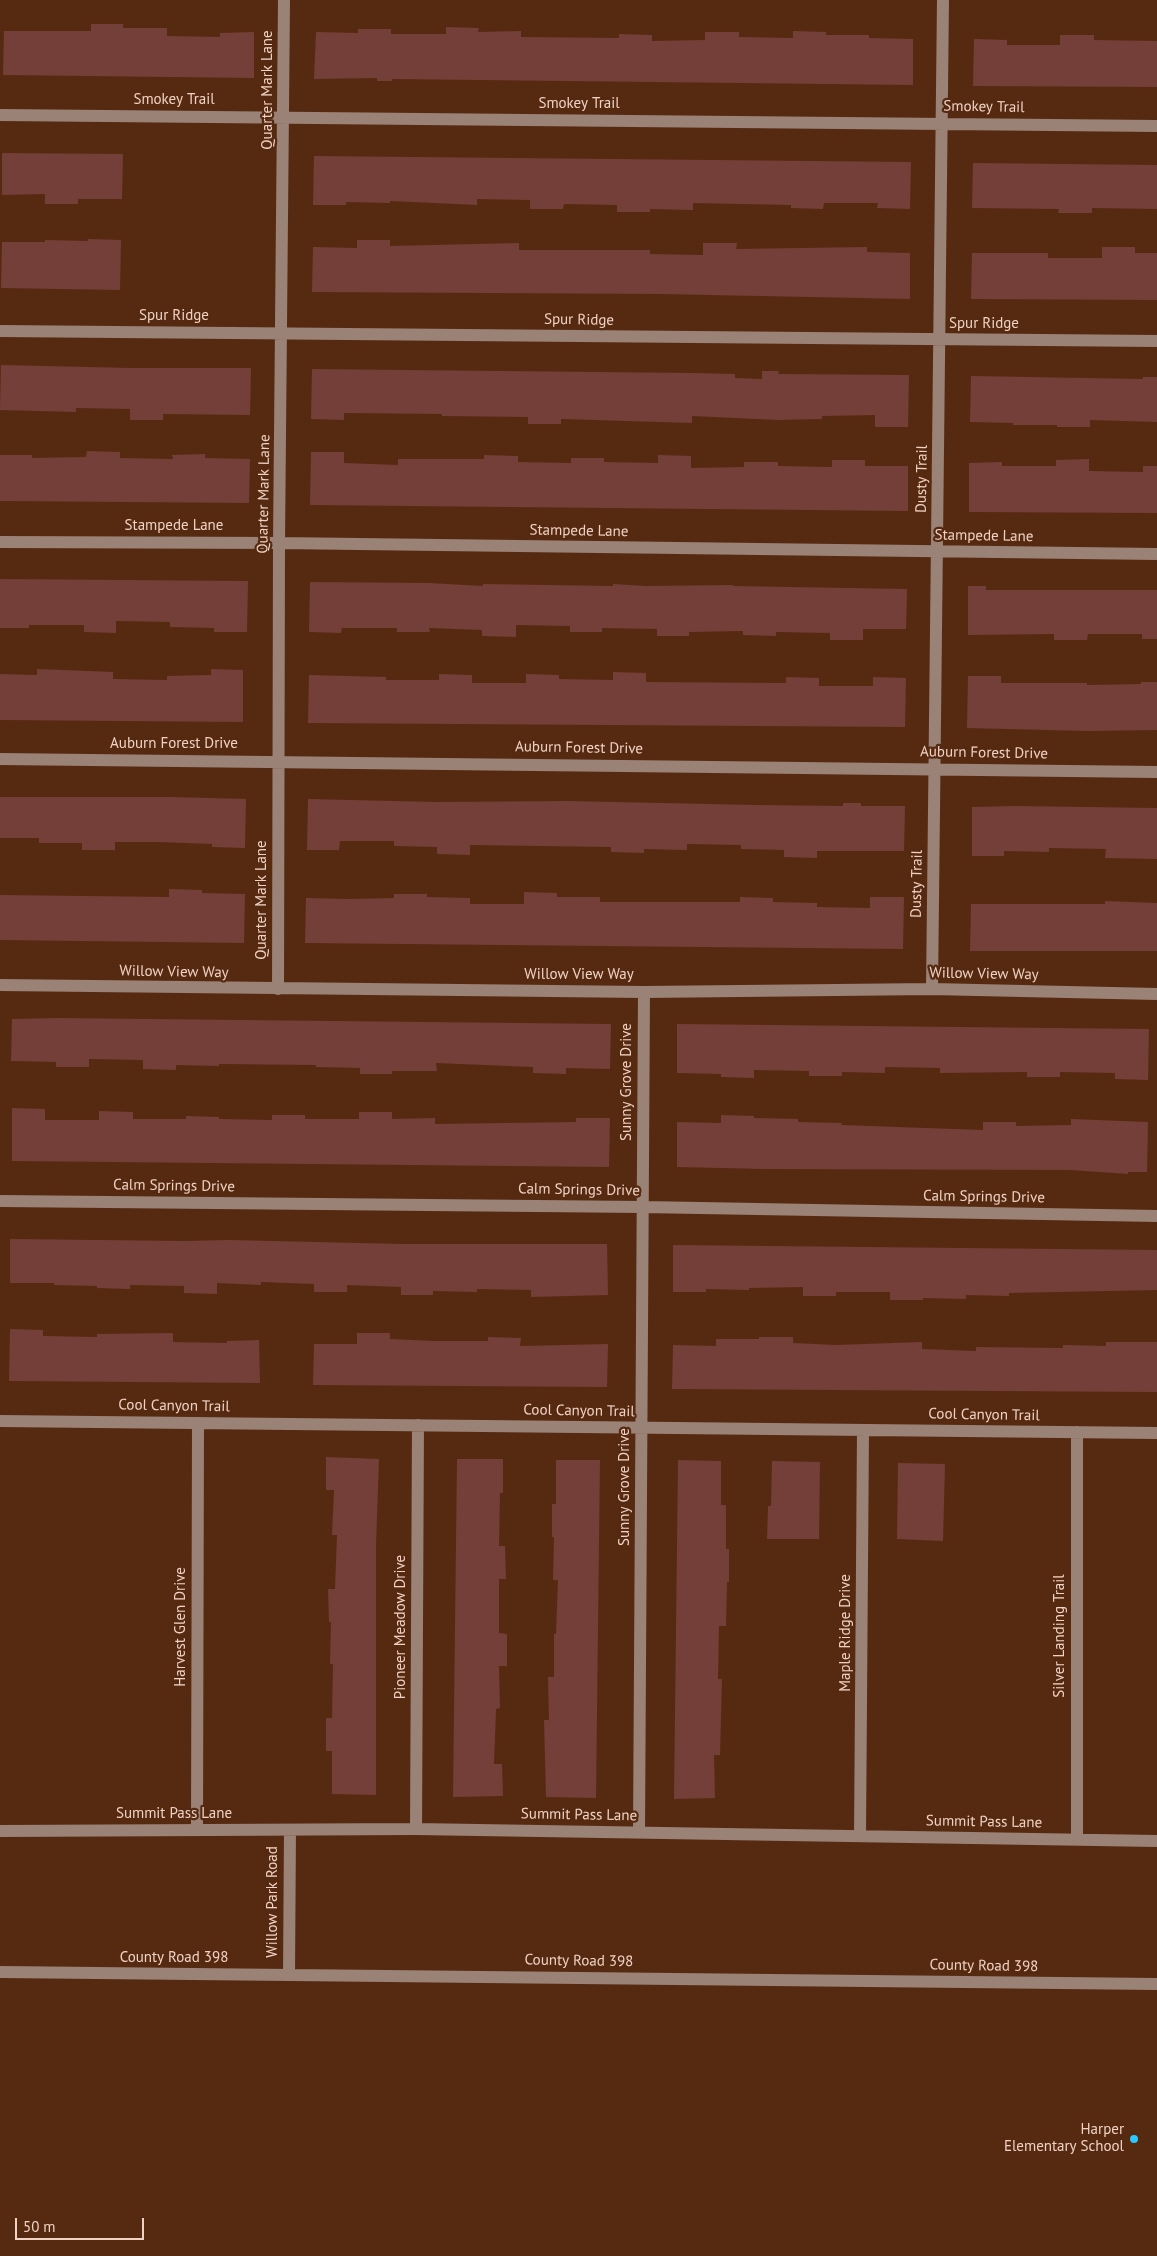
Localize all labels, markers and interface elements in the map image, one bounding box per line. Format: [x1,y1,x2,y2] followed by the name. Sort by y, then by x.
[259,30,277,150] street label: Quarter Mark Lane
[133,91,215,109] street label: Smokey Trail
[538,95,620,113] street label: Smokey Trail
[943,97,1025,117] street label: Smokey Trail
[139,307,209,325] street label: Spur Ridge
[544,310,614,330] street label: Spur Ridge
[949,315,1019,333] street label: Spur Ridge
[254,434,274,554] street label: Quarter Mark Lane
[912,445,932,513] street label: Dusty Trail
[125,517,223,535] street label: Stampede Lane
[529,521,629,541] street label: Stampede Lane
[934,526,1034,546] street label: Stampede Lane
[110,735,238,753] street label: Auburn Forest Drive
[515,738,643,758] street label: Auburn Forest Drive
[920,743,1048,763] street label: Auburn Forest Drive
[253,840,271,960] street label: Quarter Mark Lane
[907,850,927,918] street label: Dusty Trail
[119,962,229,982] street label: Willow View Way
[929,964,1039,984] street label: Willow View Way
[524,966,634,984] street label: Willow View Way
[618,1023,636,1141] street label: Sunny Grove Drive
[113,1176,235,1196] street label: Calm Springs Drive
[518,1180,640,1200] street label: Calm Springs Drive
[923,1187,1045,1207] street label: Calm Springs Drive
[118,1396,230,1416] street label: Cool Canyon Trail
[523,1401,635,1421] street label: Cool Canyon Trail
[928,1405,1040,1425] street label: Cool Canyon Trail
[616,1428,634,1546] street label: Sunny Grove Drive
[392,1555,410,1699] street label: Pioneer Meadow Drive
[172,1567,190,1687] street label: Harvest Glen Drive
[837,1574,855,1692] street label: Maple Ridge Drive
[1051,1574,1069,1698] street label: Silver Landing Trail
[116,1805,232,1823] street label: Summit Pass Lane
[521,1805,637,1825] street label: Summit Pass Lane
[926,1812,1042,1832] street label: Summit Pass Lane
[264,1846,282,1958] street label: Willow Park Road
[120,1949,228,1967] street label: County Road 398
[524,1951,634,1971] street label: County Road 398
[929,1956,1039,1976] street label: County Road 398
[1004,2121,1124,2156] place label: Harper Elementary School
[1128,2133,1140,2145] marker: Harper Elementary School
[18,2208,146,2240] scale bar
[23,2217,56,2236] text: 50 m

